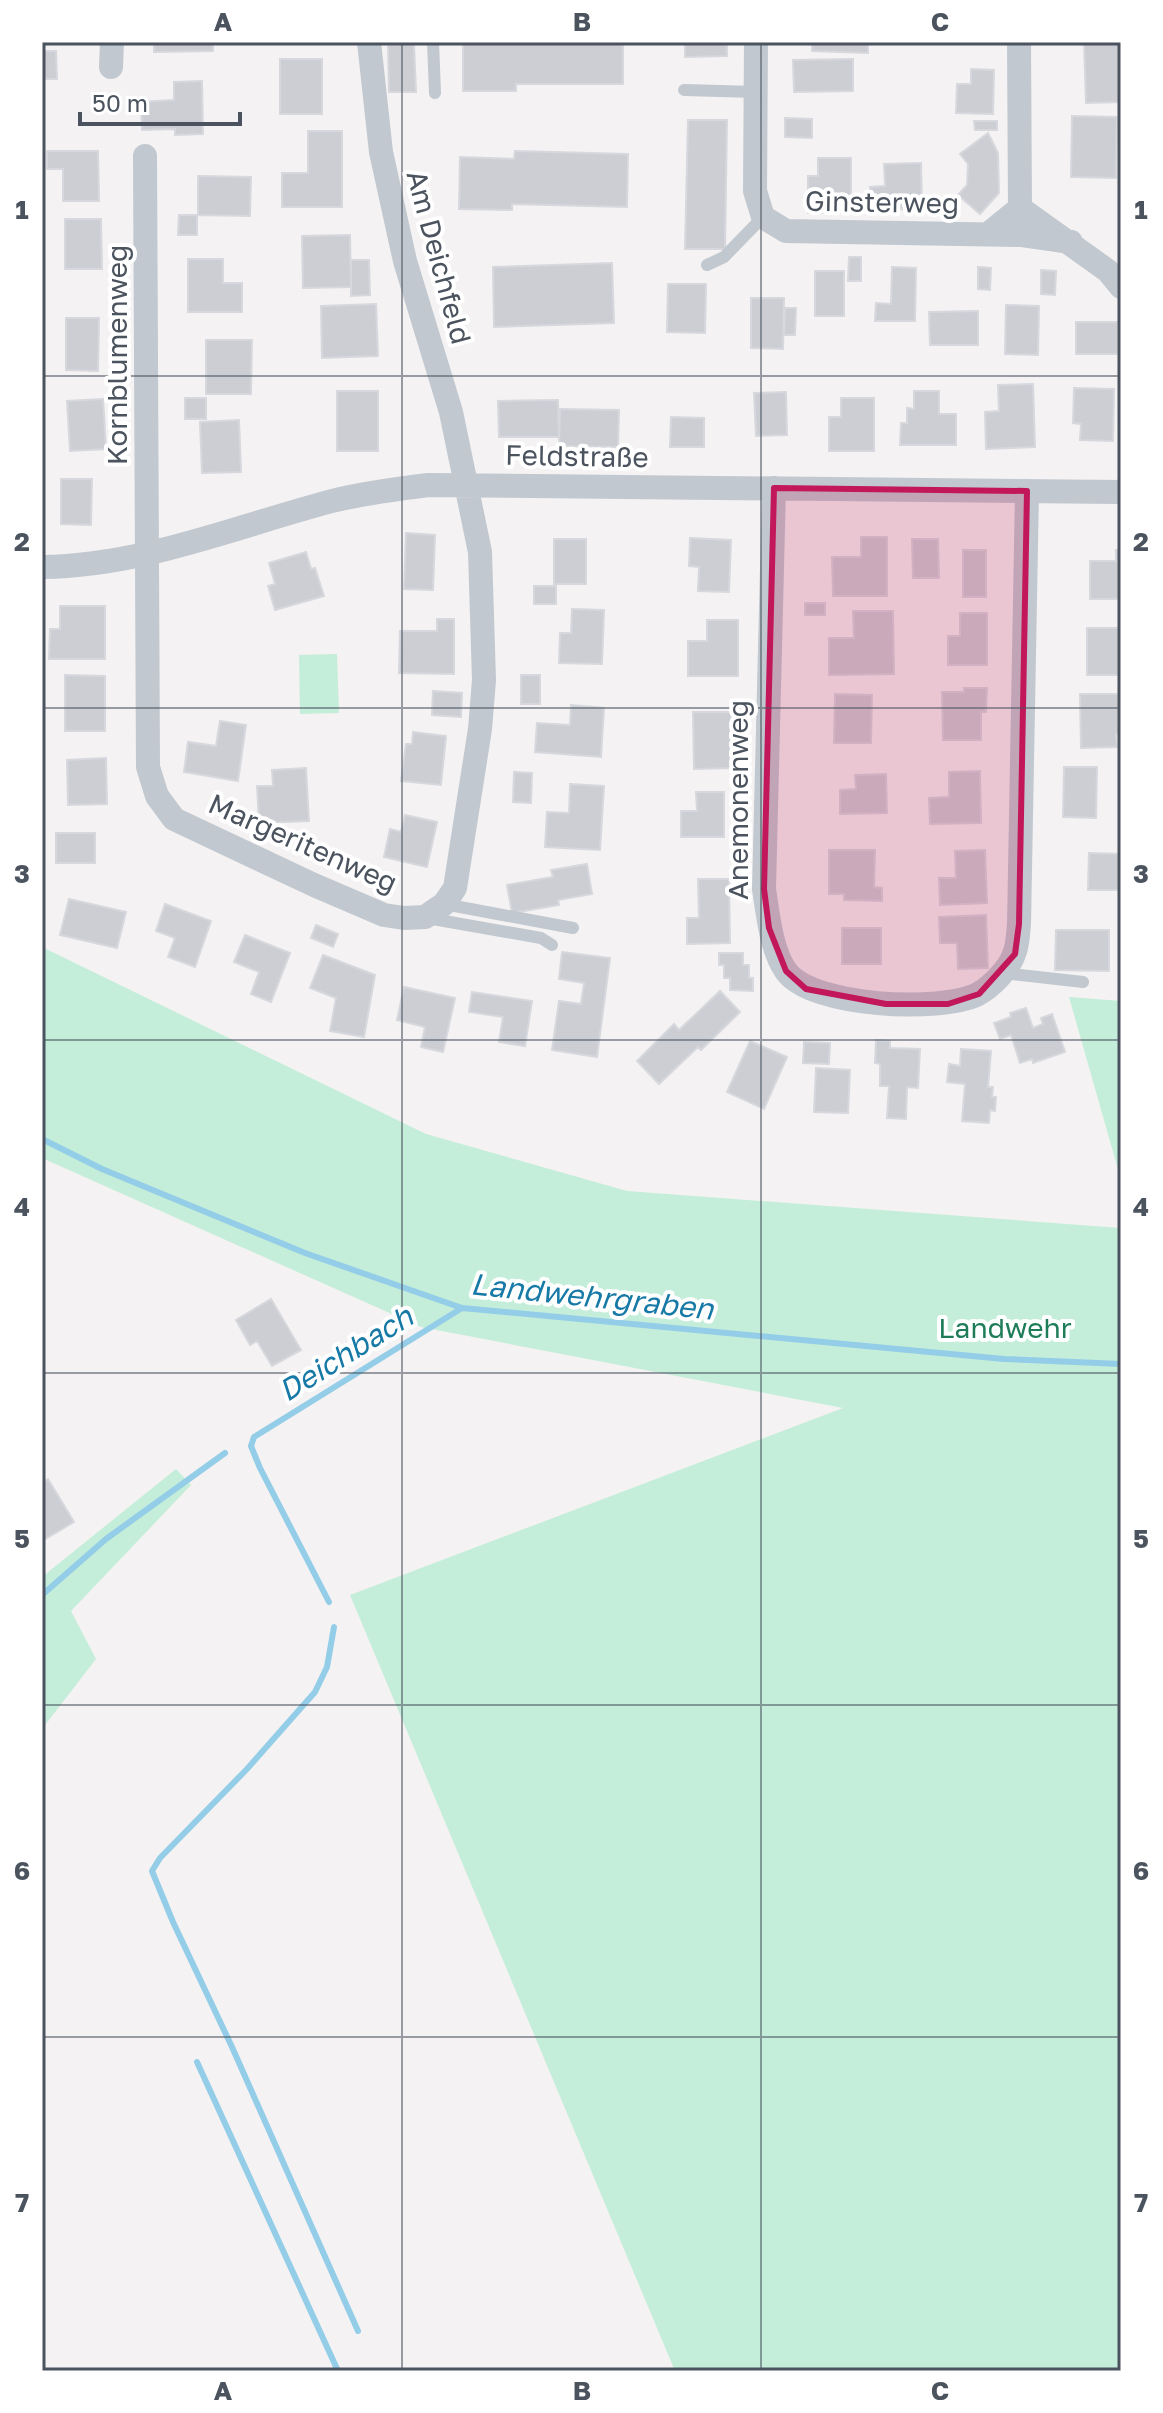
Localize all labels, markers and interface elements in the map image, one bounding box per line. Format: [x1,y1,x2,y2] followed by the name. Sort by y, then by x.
[214,6,233,37] text: A
[573,6,591,37] text: B
[931,6,949,37] text: C
[80,76,240,126] scale bar
[92,88,148,117] text: 50 m
[400,166,479,347] street label: Am Deichfeld
[805,184,959,219] street label: Ginsterweg
[15,194,29,225] text: 1
[1134,194,1148,225] text: 1
[100,245,133,465] street label: Kornblumenweg
[505,438,649,473] street label: Feldstraße
[14,526,30,557] text: 2
[1133,526,1149,557] text: 2
[721,700,754,900] street label: Anemonenweg
[204,786,402,899] street label: Margeritenweg
[14,858,30,889] text: 3
[1133,858,1149,889] text: 3
[14,1191,30,1222] text: 4
[1133,1191,1149,1222] text: 4
[469,1265,717,1327] water label: Landwehrgraben
[272,1297,421,1409] water label: Deichbach
[938,1311,1072,1344] park label: Landwehr
[14,1523,30,1554] text: 5
[1133,1523,1149,1554] text: 5
[14,1855,30,1886] text: 6
[1133,1855,1149,1886] text: 6
[15,2187,29,2218] text: 7
[1134,2187,1148,2218] text: 7
[214,2375,233,2406] text: A
[573,2375,591,2406] text: B
[931,2375,949,2406] text: C

